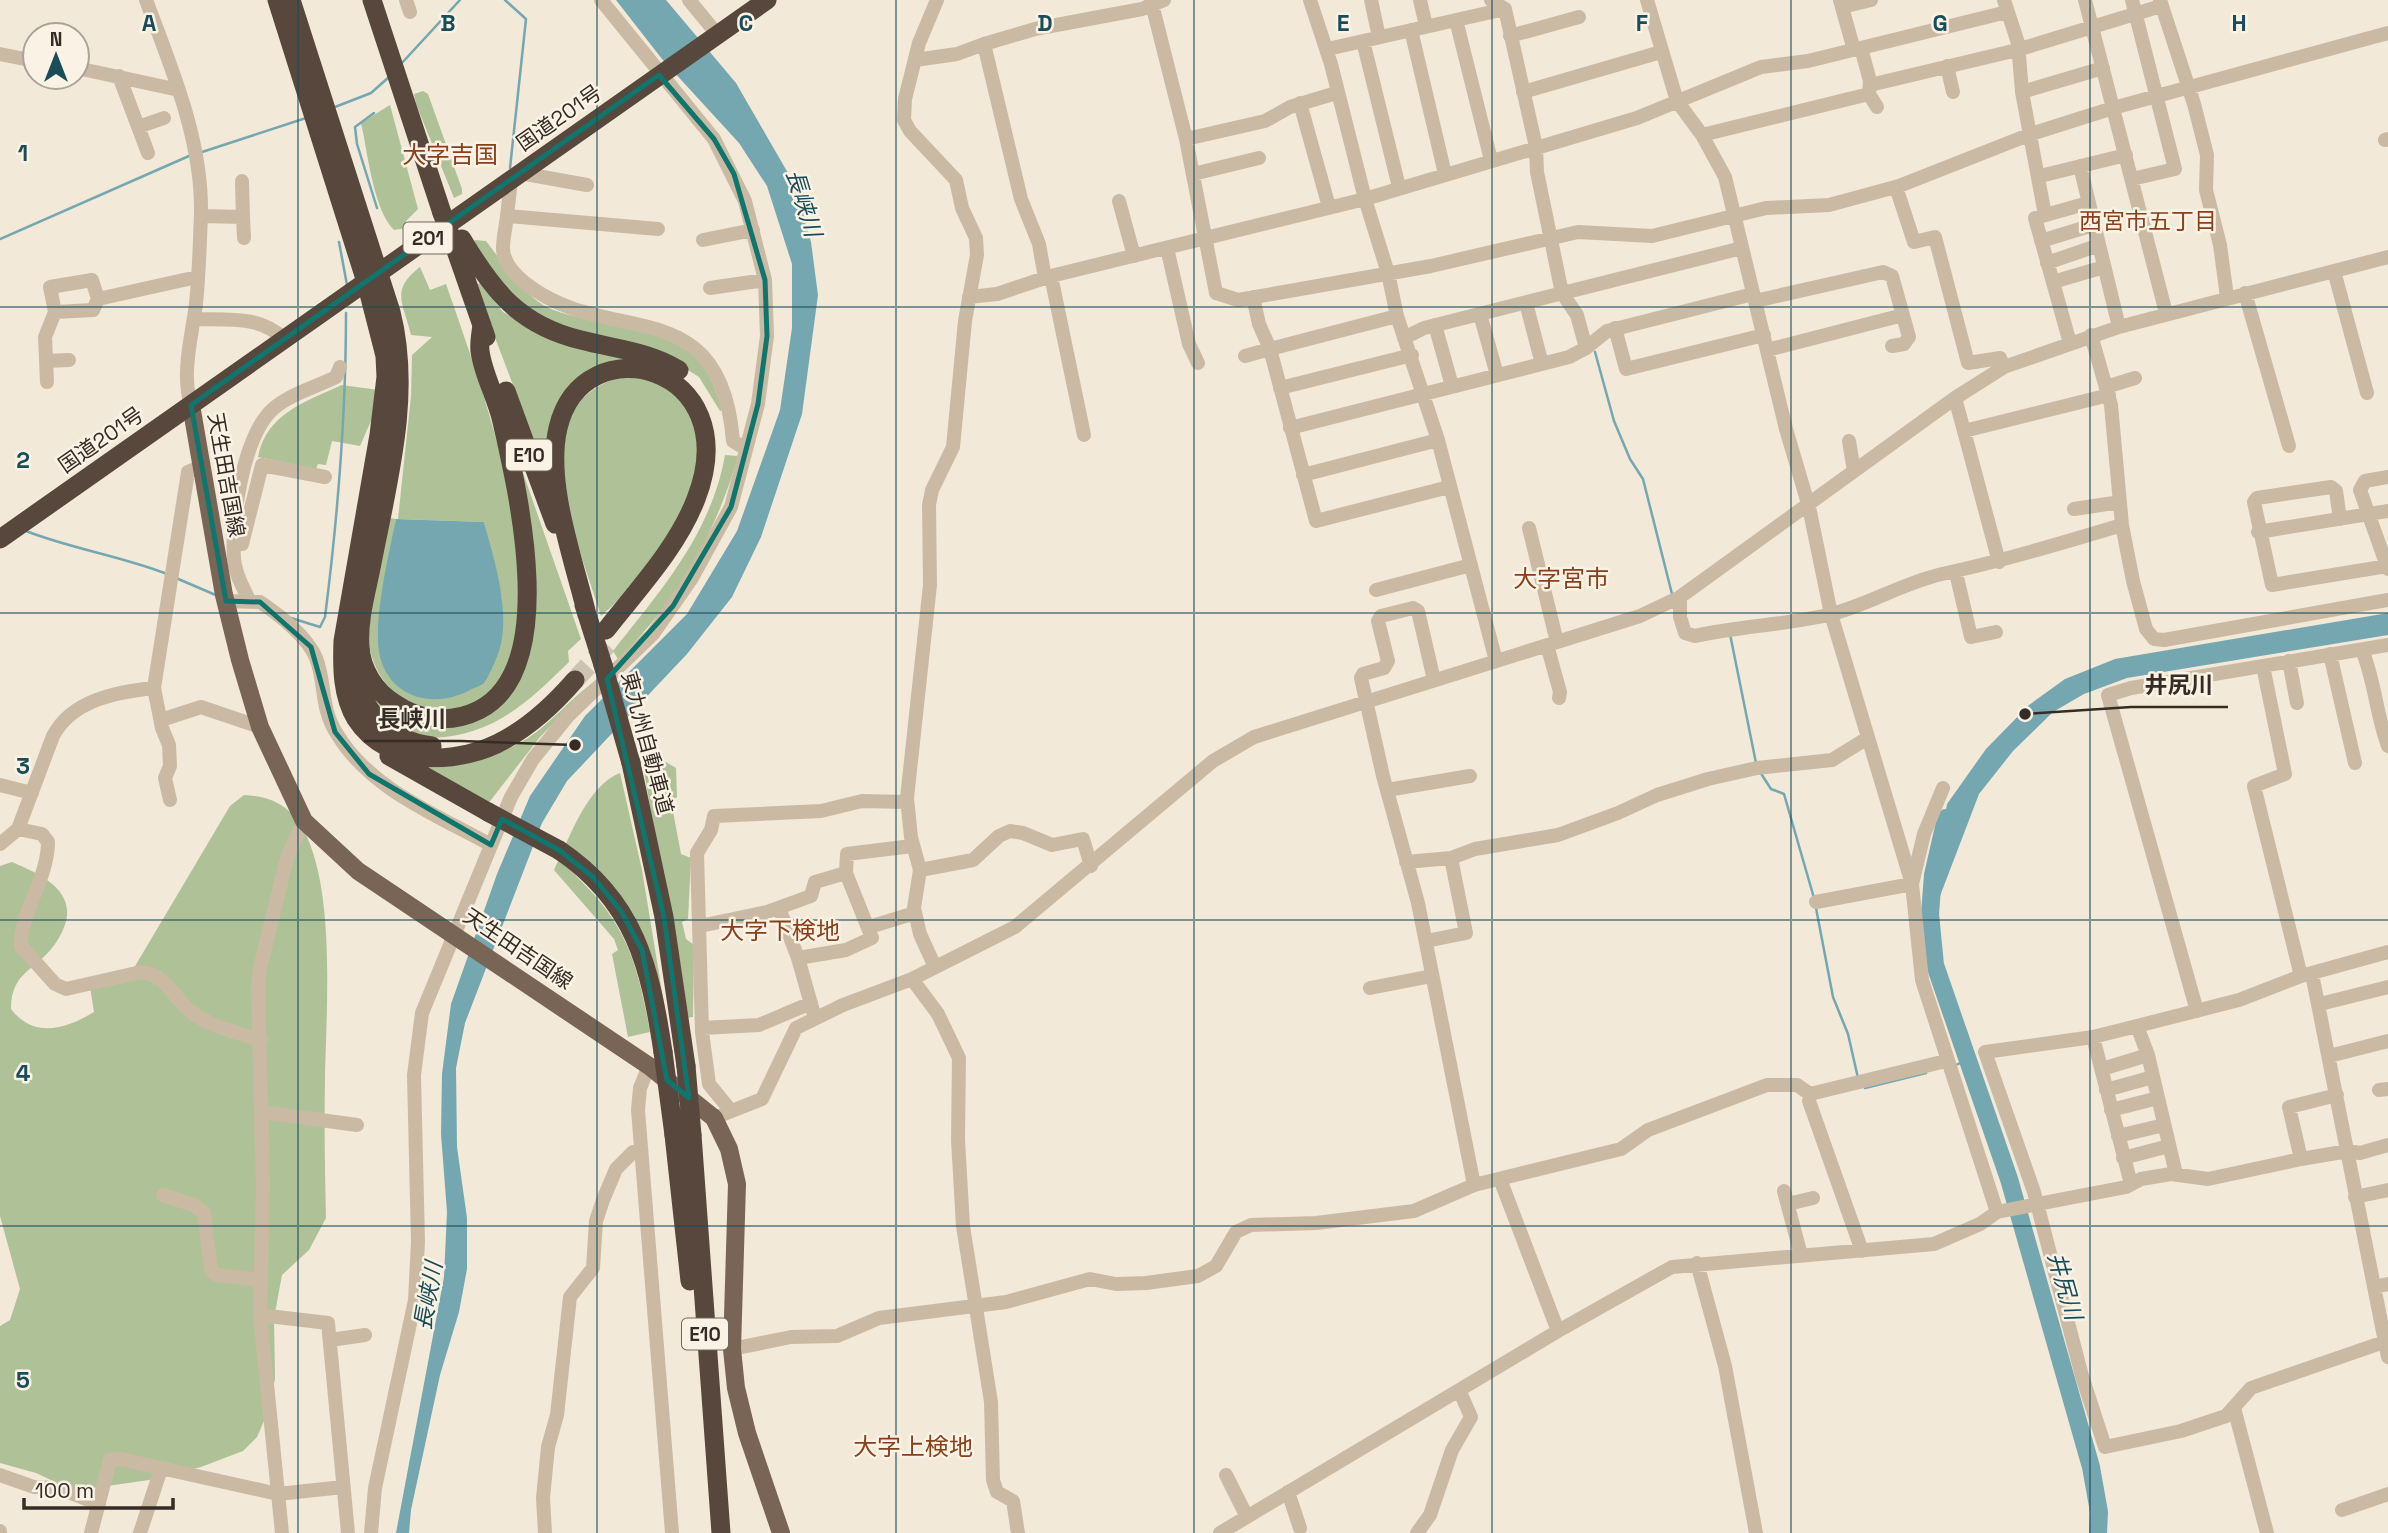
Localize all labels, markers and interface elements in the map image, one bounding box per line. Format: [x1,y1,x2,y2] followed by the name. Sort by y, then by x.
[142,8,157,38] text: A
[440,8,456,38] text: B
[739,8,753,38] text: C
[1037,8,1053,38] text: D
[1337,8,1349,38] text: E
[1636,8,1648,38] text: F
[1932,8,1948,38] text: G
[2231,8,2247,38] text: H
[21,21,91,91] north arrow
[50,27,62,52] text: N
[511,78,607,157] street label: 国道201号
[18,138,28,168] text: 1
[402,139,498,170] district label: 大字吉国
[780,166,829,243] water label: 長峡川
[2079,206,2217,236] district label: 西宮市五丁目
[404,222,452,254] road number: 201
[53,400,149,479] street label: 国道201号
[202,411,251,539] street label: 天生田吉国線
[506,440,552,470] road number: E10
[16,445,30,475] text: 2
[1513,563,1609,594] district label: 大字宮市
[2131,663,2228,707] callout: 井尻川
[615,668,680,817] street label: 東九州自動車道
[2145,670,2214,700] text: 井尻川
[364,697,461,741] callout: 長峡川
[378,704,447,734] text: 長峡川
[16,751,30,781] text: 3
[459,902,578,995] street label: 天生田吉国線
[720,915,840,946] district label: 大字下検地
[16,1058,31,1088] text: 4
[2041,1249,2090,1326] water label: 井尻川
[407,1256,449,1333] water label: 長峡川
[682,1318,728,1350] road number: E10
[16,1365,30,1395] text: 5
[853,1431,973,1462] district label: 大字上検地
[24,1466,173,1510] scale bar
[35,1477,94,1504] text: 100 m

